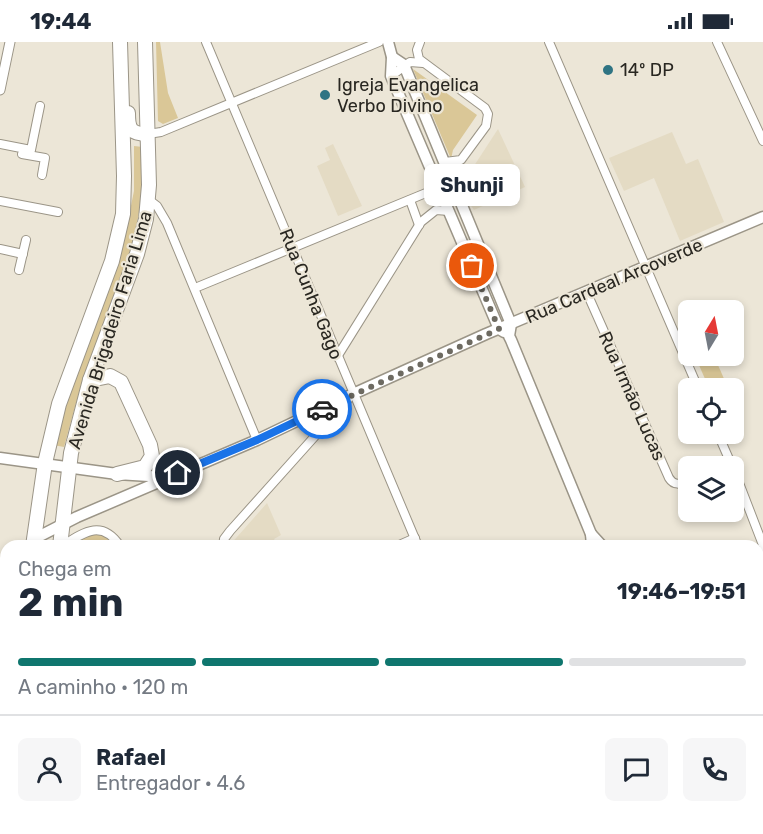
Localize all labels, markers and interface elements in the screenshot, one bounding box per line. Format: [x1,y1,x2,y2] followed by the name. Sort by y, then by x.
[30,8,92,35] text: 19:44
[620,59,674,81] place label: 14º DP
[601,63,615,77] marker: 14º DP
[337,74,479,117] place label: Igreja Evangelica Verbo Divino
[318,88,332,102] marker: Igreja Evangelica Verbo Divino
[424,164,520,206] callout: Shunji
[440,173,504,197] text: Shunji
[63,208,157,452] street label: Avenida Brigadeiro Faria Lima
[275,225,347,363] street label: Rua Cunha Gago
[522,234,706,328] street label: Rua Cardeal Arcoverde
[446,240,497,291] pin
[455,249,488,282] icon: bag
[678,300,744,366] north arrow
[678,300,744,522] map controls
[594,328,670,464] street label: Rua Irmão Lucas
[678,378,744,444] button: locate
[292,379,352,439] courier
[306,393,339,426] icon: car
[152,447,203,498] pin
[161,456,194,489] icon: home
[678,456,744,522] button: layers
[18,557,112,581] text: Chega em
[617,578,746,605] text: 19:46–19:51
[18,580,124,626] text: 2 min
[18,675,188,699] text: A caminho · 120 m
[18,738,81,801] button: person
[605,738,668,801] button: chat
[683,738,746,801] button: phone
[96,744,166,771] text: Rafael
[96,771,245,795] text: Entregador · 4.6

